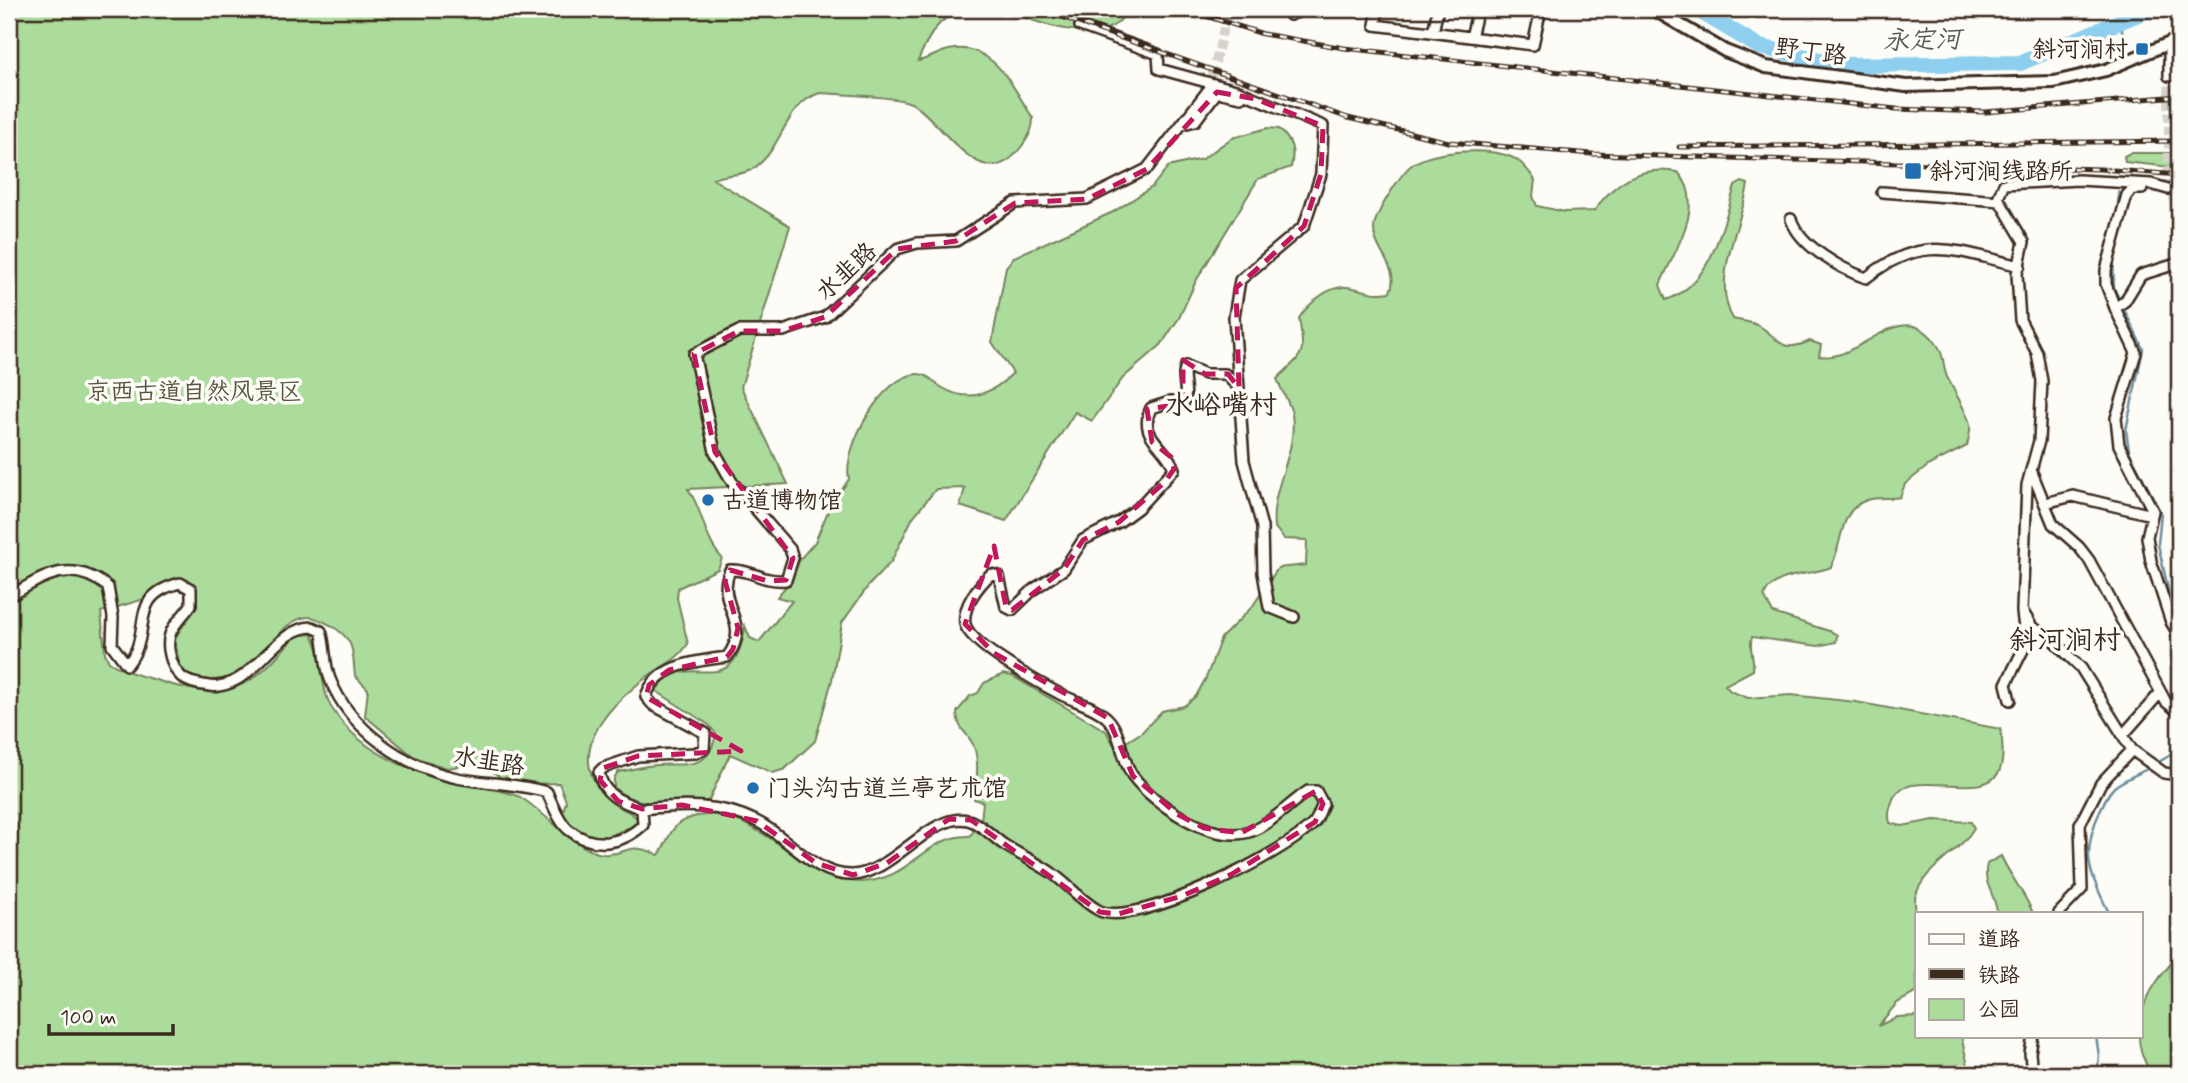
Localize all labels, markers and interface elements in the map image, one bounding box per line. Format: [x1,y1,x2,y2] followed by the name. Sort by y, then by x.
[1883,23,1965,59] water label: 永定河
[1773,32,1849,73] street label: 野丁路
[2032,35,2128,66] place label: 斜河涧村
[2134,41,2150,57] marker: 斜河涧村
[1929,157,2073,188] place label: 斜河涧线路所
[1903,161,1923,181] marker: 斜河涧线路所
[810,236,884,308] street label: 水韭路
[86,377,302,408] park label: 京西古道自然风景区
[1165,388,1277,425] district label: 水峪嘴村
[722,486,842,517] place label: 古道博物馆
[700,492,716,508] marker: 古道博物馆
[2009,623,2121,660] district label: 斜河涧村
[451,742,527,783] street label: 水韭路
[767,774,1007,805] place label: 门头沟古道兰亭艺术馆
[745,780,761,796] marker: 门头沟古道兰亭艺术馆
[1915,912,2142,1038] legend
[1978,926,2020,954] text: 道路
[1978,962,2020,990] text: 铁路
[49,992,173,1036] scale bar
[1978,996,2020,1024] text: 公园
[60,1004,116,1032] text: 100 m

